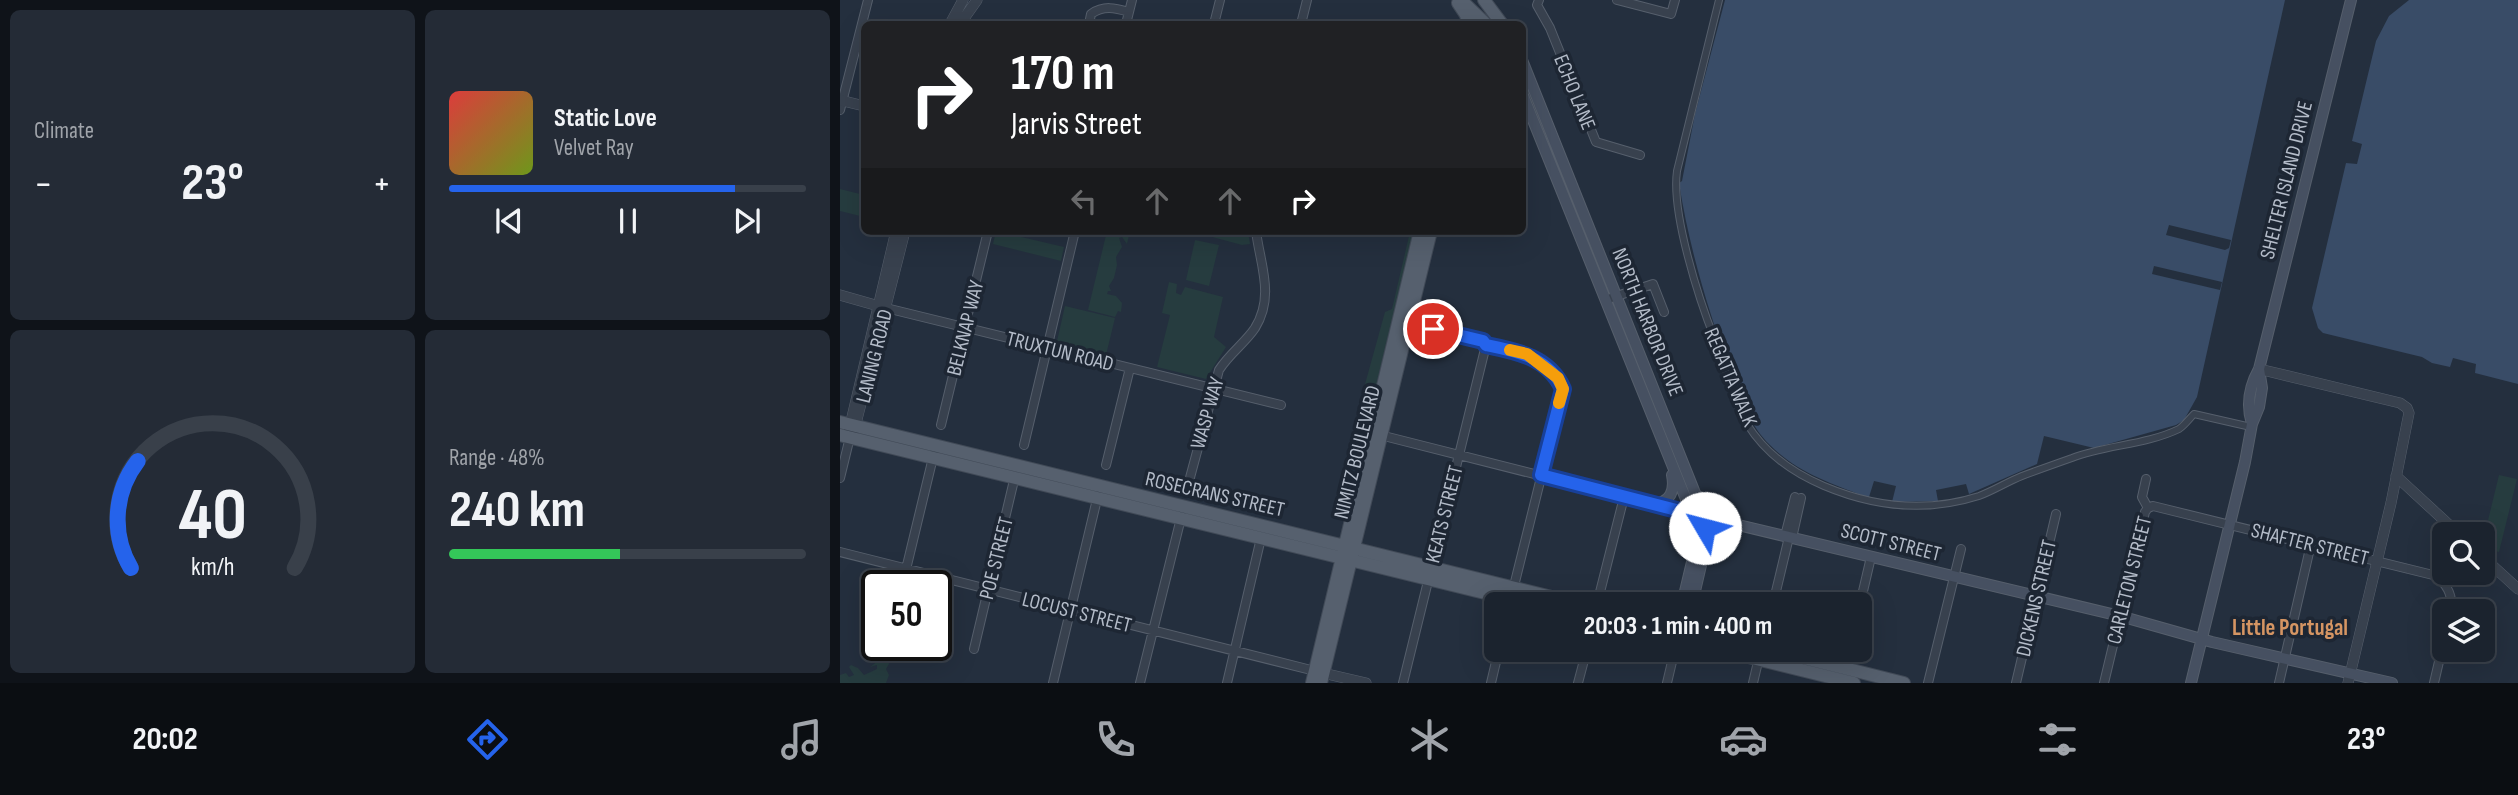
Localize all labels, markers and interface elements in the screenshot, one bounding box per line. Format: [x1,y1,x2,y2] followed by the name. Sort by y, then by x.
[1011,45,1115,104] text: 170 m
[896,49,987,140] icon: right
[1548,51,1601,134] street label: ECHO LANE
[2255,99,2318,262] street label: SHELTER ISLAND DRIVE
[554,103,657,134] text: Static Love
[1011,105,1142,144] text: Jarvis Street
[34,117,94,145] text: Climate
[554,134,634,162] text: Velvet Ray
[181,152,244,215] text: 23°
[34,162,53,207] text: −
[372,162,391,207] text: +
[1065,182,1103,220] icon: left
[1138,182,1176,220] icon: ahead
[1211,182,1249,220] icon: ahead
[1284,182,1322,220] icon: right
[490,202,528,240] icon: previous
[609,202,647,240] icon: pause
[728,202,766,240] icon: next
[1606,244,1689,400] street label: NORTH HARBOR DRIVE
[942,278,989,378] street label: BELKNAP WAY
[1403,299,1463,359] pin
[851,307,898,406] street label: LANING ROAD
[1414,310,1452,348] icon: arrive
[1699,324,1763,431] street label: REGATTA WALK
[1004,326,1116,377] street label: TRUXTUN ROAD
[1185,374,1230,452] street label: WASP WAY
[1329,383,1386,521] street label: NIMITZ BOULEVARD
[449,444,545,472] text: Range · 48%
[1420,462,1469,565] street label: KEATS STREET
[1143,466,1287,523] street label: ROSECRANS STREET
[178,472,247,560] text: 40
[449,479,585,542] text: 240 km
[1668,491,1742,565] position arrow
[2102,513,2158,647] street label: CARLETON STREET
[974,514,1019,602] street label: POE STREET
[1838,518,1944,567] street label: SCOTT STREET
[2249,518,2372,571] street label: SHAFTER STREET
[2432,522,2495,662] map controls
[2432,522,2495,585] button: search
[2011,537,2062,659] street label: DICKENS STREET
[191,551,234,582] text: km/h
[861,570,952,661] speed limit sign: 50
[1020,587,1135,638] street label: LOCUST STREET
[2432,599,2495,662] button: layers
[1584,611,1772,642] text: 20:03 · 1 min · 400 m
[2232,614,2348,642] district label: Little Portugal
[463,715,512,764] icon: directions
[777,715,826,764] icon: music
[1091,715,1140,764] icon: phone
[1405,715,1454,764] icon: climate
[1719,715,1768,764] icon: car
[2033,715,2082,764] icon: filters
[133,720,198,759] text: 20:02
[2347,720,2385,759] text: 23°

